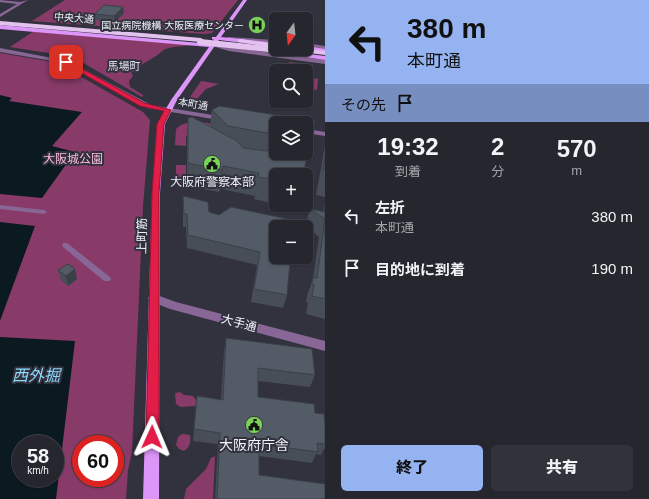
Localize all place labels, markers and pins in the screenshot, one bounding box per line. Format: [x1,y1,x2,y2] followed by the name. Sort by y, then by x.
[247,15,267,35] hospital icon: 国立病院機構 大阪医療センター
[101,20,244,31] place label: 国立病院機構 大阪医療センター
[49,45,83,79] pin
[202,154,222,174] public building icon: 大阪府警察本部
[170,175,254,189] place label: 大阪府警察本部
[244,415,264,435] public building icon: 大阪府庁舎
[219,437,289,453] place label: 大阪府庁舎

